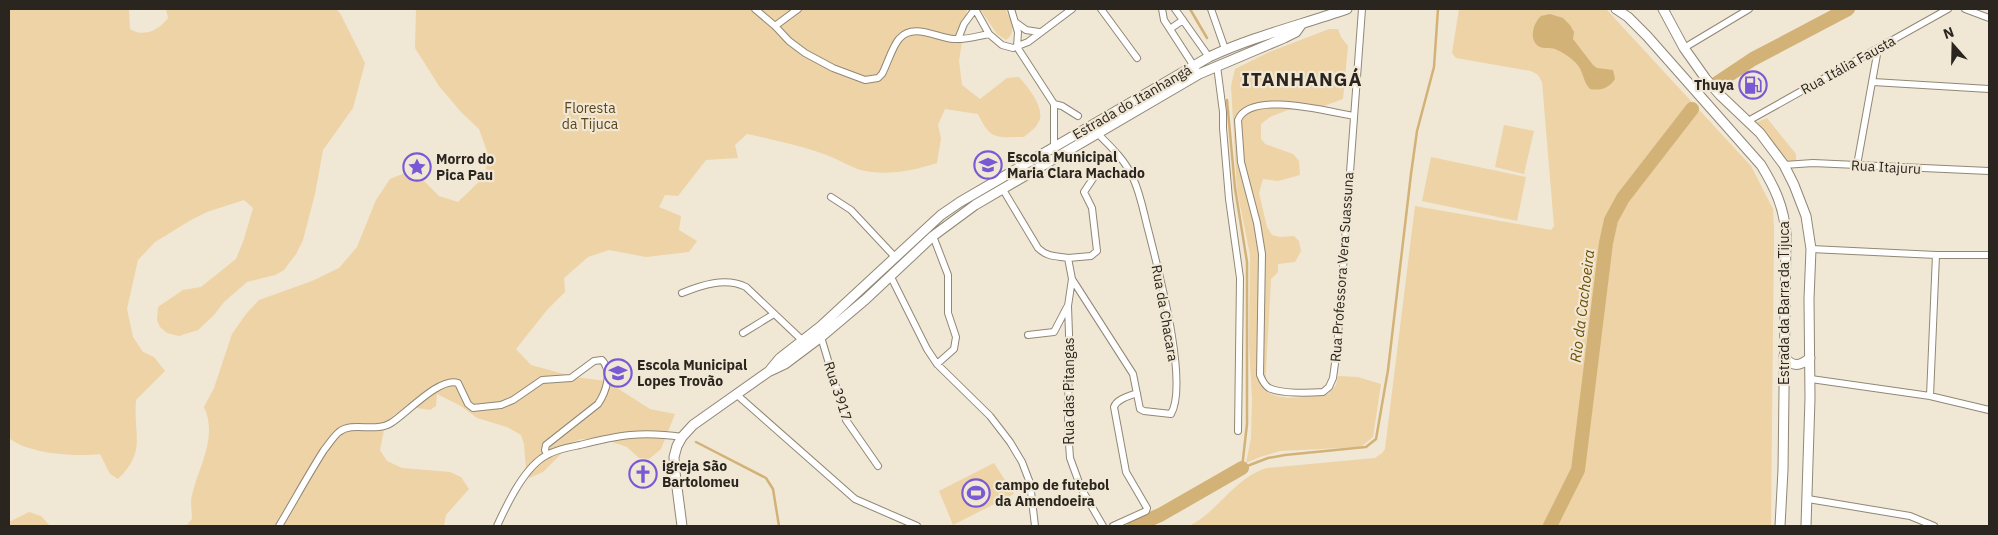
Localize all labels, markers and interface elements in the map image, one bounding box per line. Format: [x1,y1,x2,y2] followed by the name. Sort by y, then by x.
[1928,20,1978,70] north arrow
[1941,23,1956,43] text: N
[1797,31,1899,98] street label: Rua Itália Fausta
[1069,60,1195,143] street label: Estrada do Itanhangá
[1242,67,1362,91] district label: ITANHANGÁ
[1738,70,1768,100] fuel station icon: Thuya
[1694,76,1734,94] place label: Thuya
[562,99,619,133] park label: Floresta da Tijuca
[1007,148,1145,182] place label: Escola Municipal Maria Clara Machado
[436,150,494,184] place label: Morro do Pica Pau
[973,150,1003,180] school or university icon: Escola Municipal Maria Clara Machado
[402,152,432,182] place icon: Morro do Pica Pau
[1850,156,1922,178] street label: Rua Itajuru
[1326,171,1358,363] street label: Rua Professora Vera Suassuna
[1775,220,1793,385] street label: Estrada da Barra da Tijuca
[1566,248,1598,363] water label: Rio da Cachoeira
[1148,263,1182,363] street label: Rua da Chacara
[1060,337,1078,445] street label: Rua das Pitangas
[637,356,747,390] place label: Escola Municipal Lopes Trovão
[603,358,633,388] school or university icon: Escola Municipal Lopes Trovão
[820,359,856,423] street label: Rua 3917
[662,457,739,491] place label: igreja São Bartolomeu
[628,459,658,489] church icon: igreja São Bartolomeu
[995,476,1109,510] place label: campo de futebol da Amendoeira
[961,478,991,508] sports icon: campo de futebol da Amendoeira

